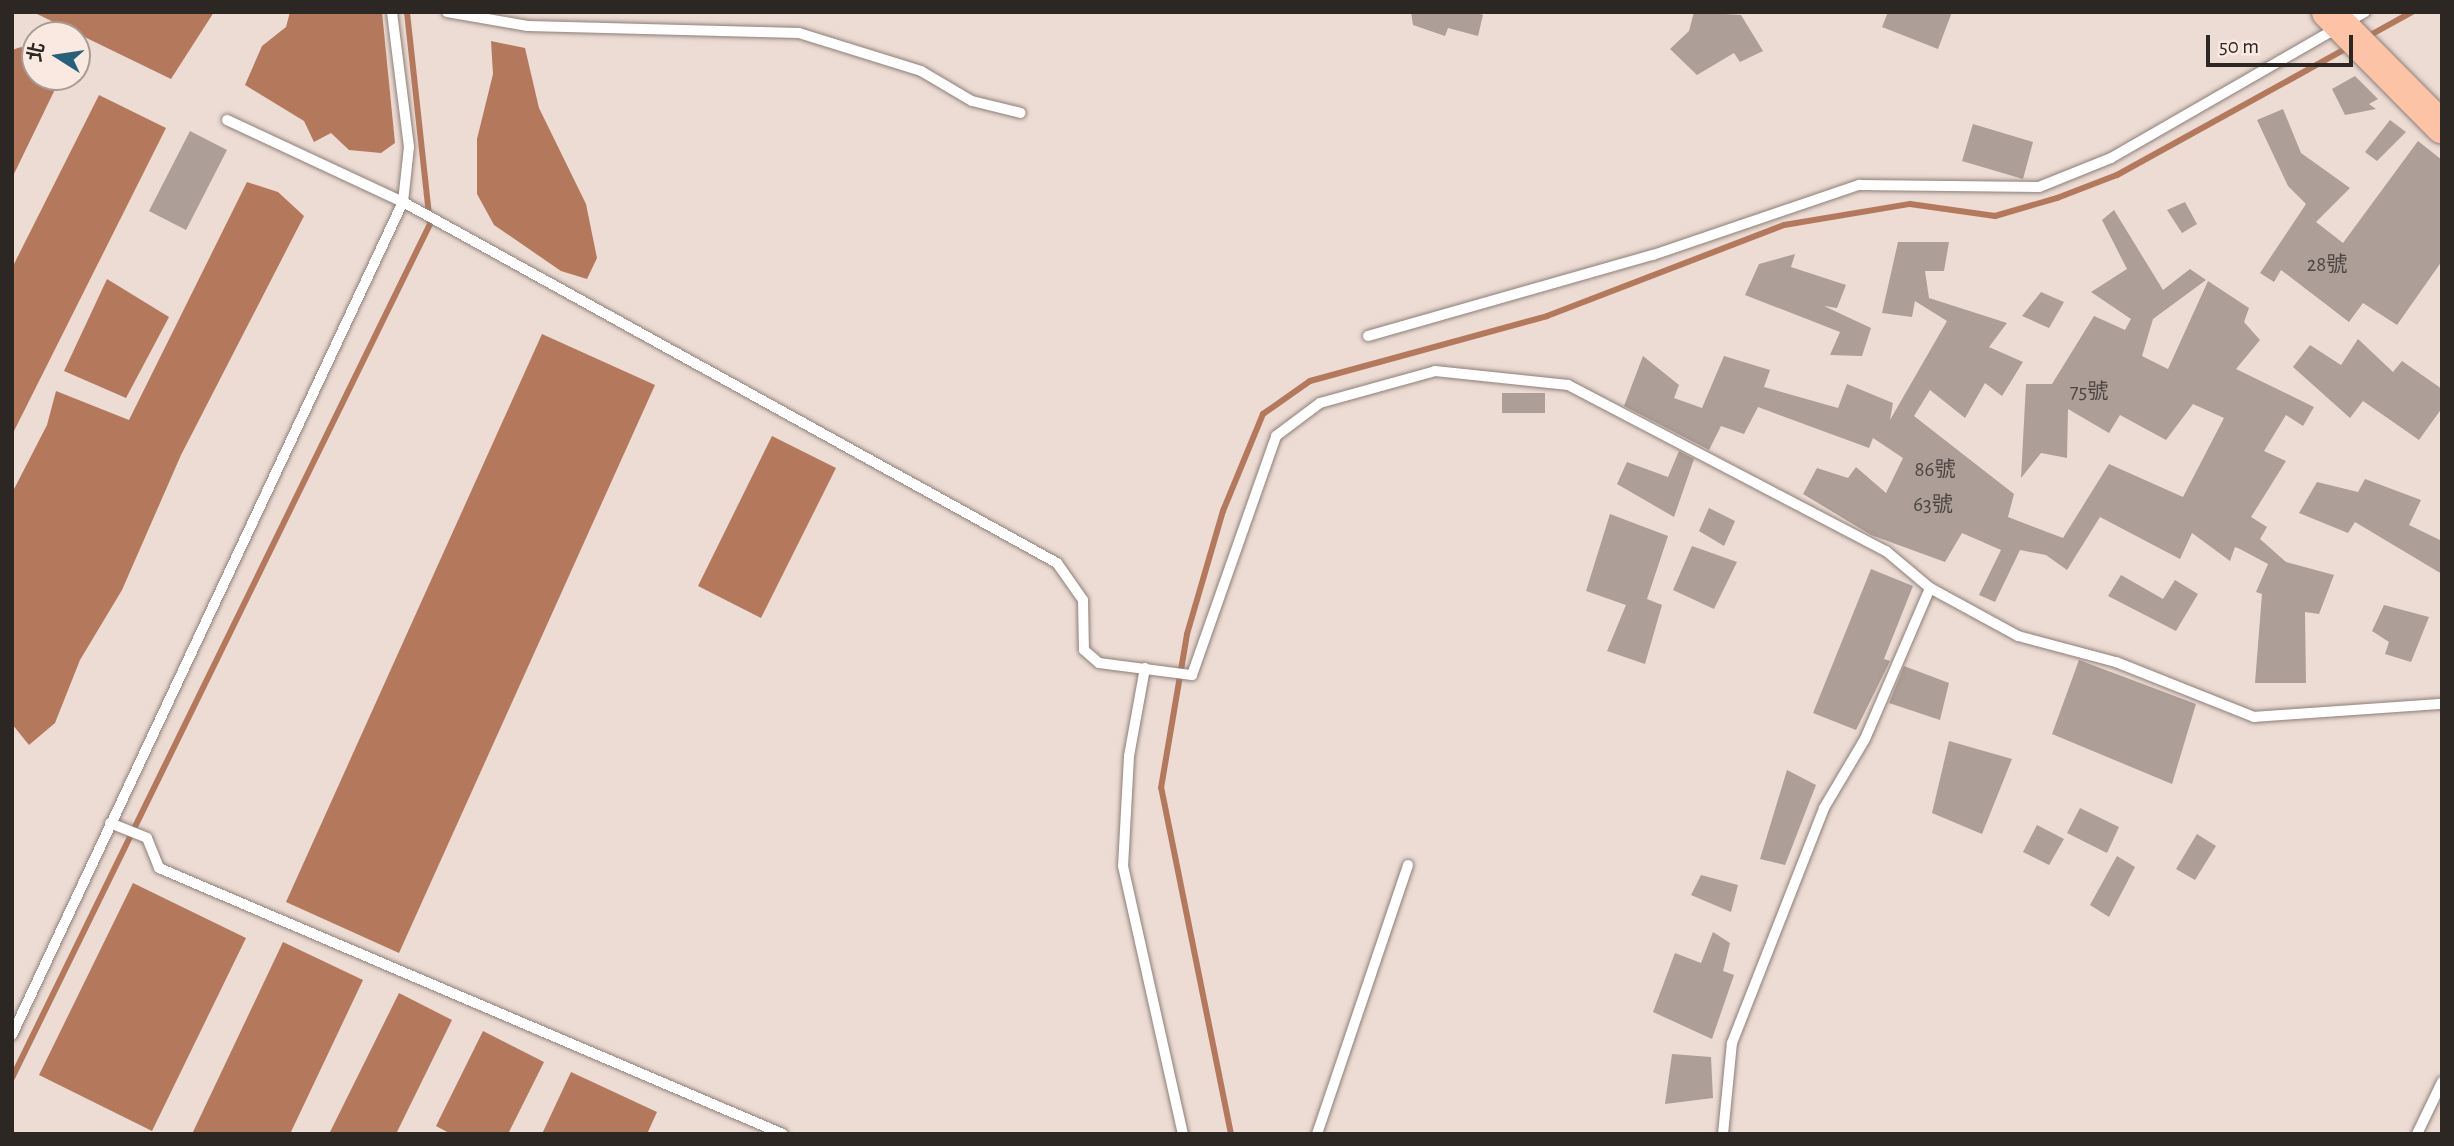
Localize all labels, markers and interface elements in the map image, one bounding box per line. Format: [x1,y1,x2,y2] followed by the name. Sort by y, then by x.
[21,21,91,91] north arrow
[2209,21,2356,65] scale bar
[2219,36,2259,57] text: 50 m
[26,41,48,63] text: 北
[2307,252,2347,278] house number: 28號
[2070,379,2108,405] house number: 75號
[1915,457,1955,483] house number: 86號
[1913,492,1953,518] house number: 63號

